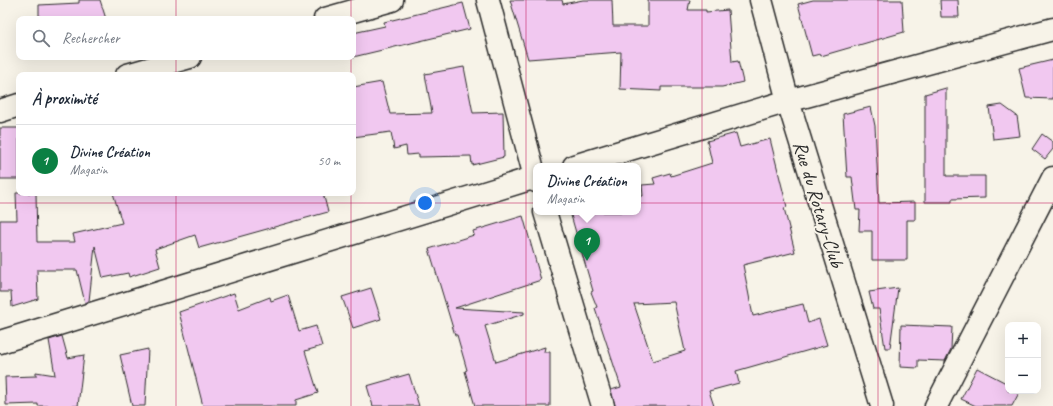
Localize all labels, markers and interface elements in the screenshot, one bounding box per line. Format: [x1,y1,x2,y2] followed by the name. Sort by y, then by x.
[16,16,356,60] search box
[30,27,52,49] icon: search
[62,29,120,48] text: Rechercher
[32,88,97,109] text: À proximité
[787,138,850,272] street label: Rue du Rotary-Club
[70,143,150,162] text: Divine Création
[42,153,48,169] text: 1
[318,153,340,169] text: 50 m
[70,162,108,178] text: Magasin
[533,163,641,215] popup
[547,172,627,191] text: Divine Création
[547,191,585,207] text: Magasin
[415,193,435,213] your location
[574,228,600,261] pin: 1
[1005,322,1041,394] map controls
[1005,322,1041,358] button: +
[1005,358,1041,394] button: −

